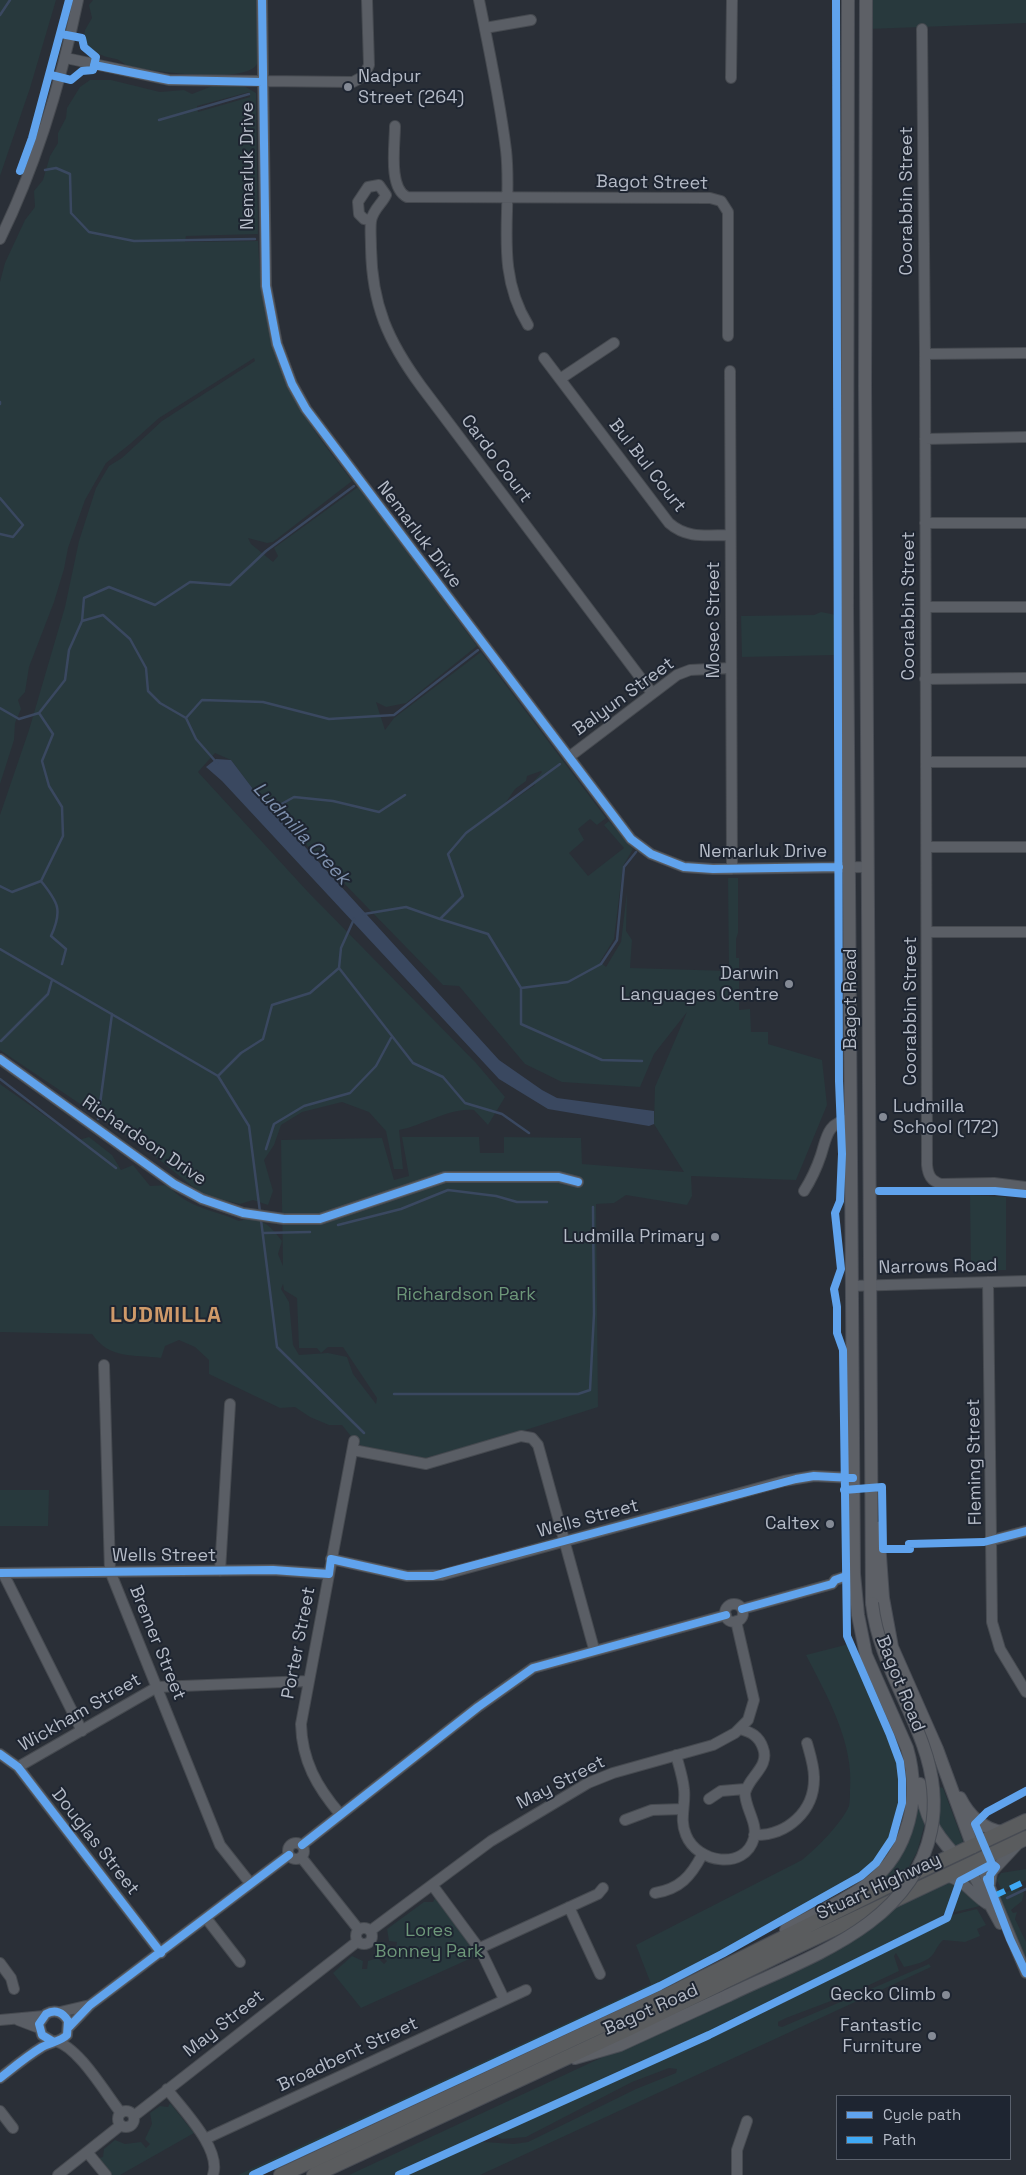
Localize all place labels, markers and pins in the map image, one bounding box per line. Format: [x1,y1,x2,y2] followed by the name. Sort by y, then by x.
[358,66,464,108] place label: Nadpur Street (264)
[342,81,354,93] marker: Nadpur Street (264)
[620,963,779,1006] place label: Darwin Languages Centre
[783,978,795,990] marker: Darwin Languages Centre
[893,1096,998,1138] place label: Ludmilla School (172)
[877,1111,889,1123] marker: Ludmilla School (172)
[563,1226,705,1248] place label: Ludmilla Primary
[709,1231,721,1243] marker: Ludmilla Primary
[765,1513,820,1535] place label: Caltex
[824,1518,836,1530] marker: Caltex
[830,1984,936,2006] place label: Gecko Climb
[940,1989,952,2001] marker: Gecko Climb
[840,2015,922,2058] place label: Fantastic Furniture
[926,2030,938,2042] marker: Fantastic Furniture

